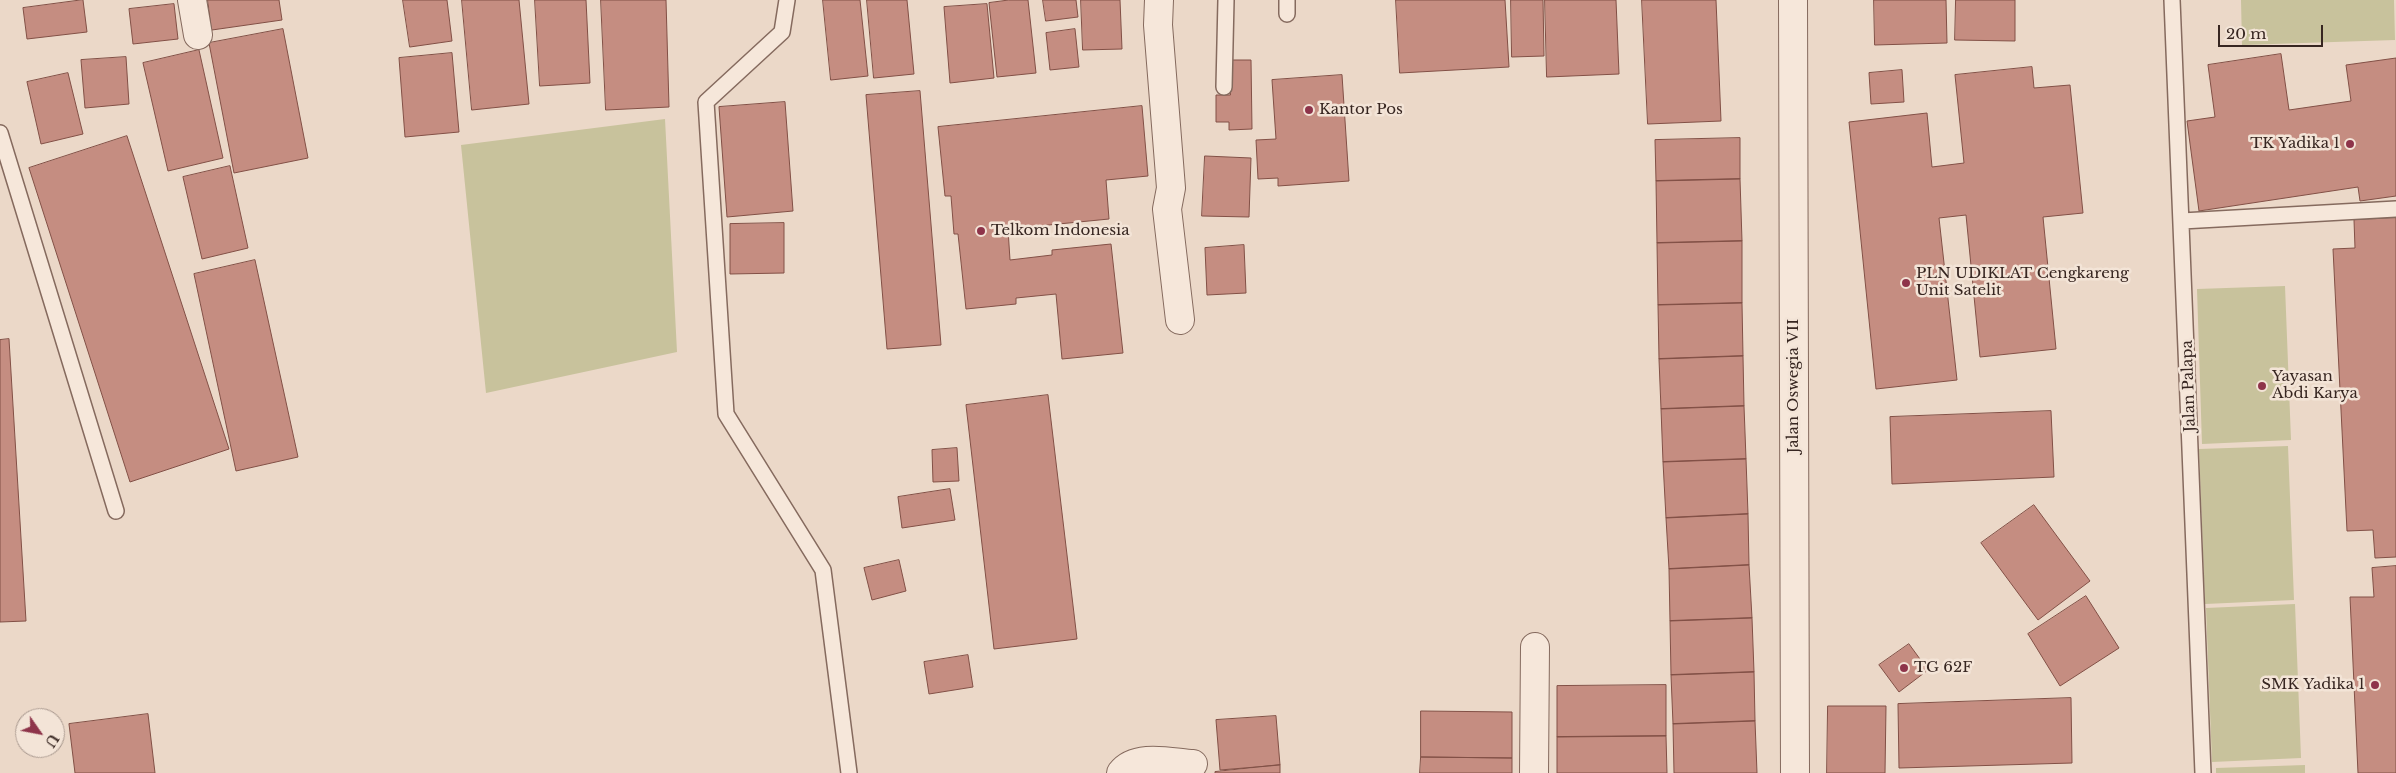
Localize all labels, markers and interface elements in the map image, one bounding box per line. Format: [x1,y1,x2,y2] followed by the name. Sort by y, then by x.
[2221,15,2326,47] scale bar
[2226,24,2266,43] text: 20 m
[1319,101,1403,119] place label: Kantor Pos
[1303,104,1315,116] marker: Kantor Pos
[2250,135,2340,153] place label: TK Yadika 1
[2344,138,2356,150] marker: TK Yadika 1
[991,222,1129,240] place label: Telkom Indonesia
[975,225,987,237] marker: Telkom Indonesia
[1916,265,2129,300] place label: PLN UDIKLAT Cengkareng Unit Satelit
[1900,277,1912,289] marker: PLN UDIKLAT Cengkareng Unit Satelit
[1785,319,1803,453] street label: Jalan Oswegia VII
[2178,340,2200,432] street label: Jalan Palapa
[2272,368,2358,403] place label: Yayasan Abdi Karya
[2256,380,2268,392] marker: Yayasan Abdi Karya
[1914,659,1972,677] place label: TG 62F
[1898,662,1910,674] marker: TG 62F
[2261,676,2365,694] place label: SMK Yadika 1
[2369,679,2381,691] marker: SMK Yadika 1
[15,708,65,758] north arrow
[41,731,63,751] text: U

